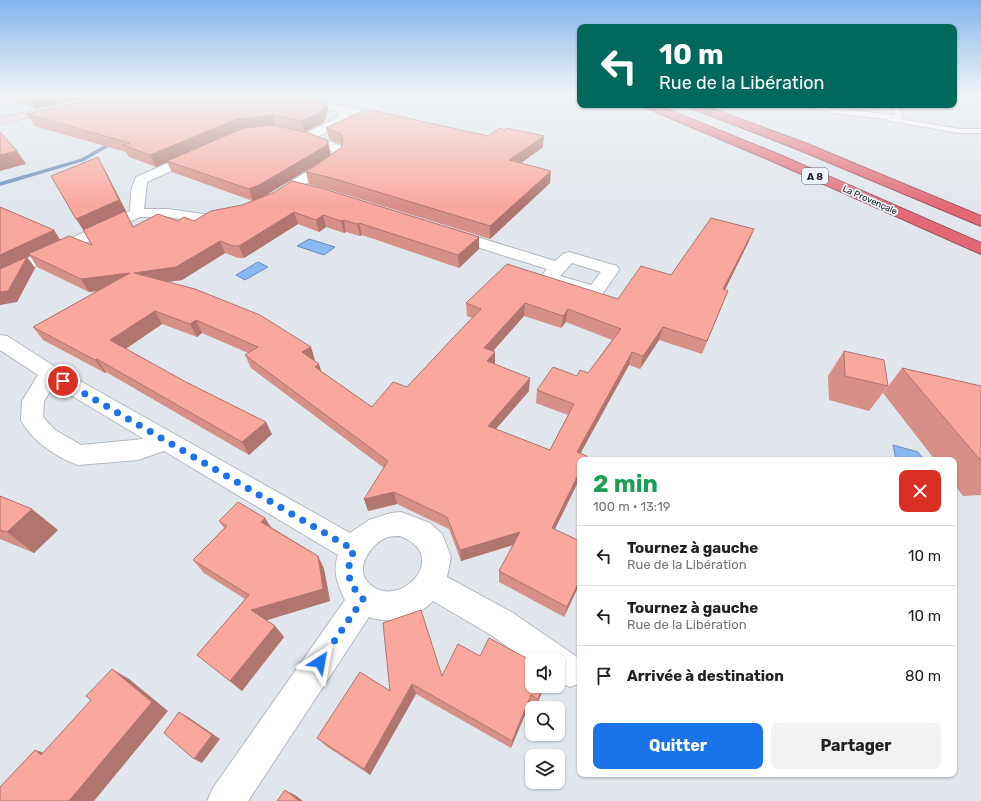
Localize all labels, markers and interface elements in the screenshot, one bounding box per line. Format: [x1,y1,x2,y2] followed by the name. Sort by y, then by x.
[659,38,724,71] text: 10 m
[593,40,645,92] icon: left
[659,72,825,94] text: Rue de la Libération
[802,168,828,184] road number: A 8
[841,183,899,217] street label: La Provençale
[46,364,80,398] pin
[52,370,74,392] icon: arrive
[593,470,658,498] text: 2 min
[899,470,941,512] button: close
[593,499,670,514] text: 100 m · 13:19
[627,539,758,557] text: Tournez à gauche
[593,545,615,567] icon: left
[908,547,941,565] text: 10 m
[627,557,747,572] text: Rue de la Libération
[627,599,758,617] text: Tournez à gauche
[593,605,615,627] icon: left
[908,607,941,625] text: 10 m
[627,617,747,632] text: Rue de la Libération
[299,641,341,683] position arrow
[525,653,565,789] map controls
[525,653,565,693] button: sound
[593,665,615,687] icon: arrive
[627,667,784,685] text: Arrivée à destination
[905,667,941,685] text: 80 m
[525,701,565,741] button: search
[593,723,763,769] button: Quitter
[771,723,941,769] button: Partager
[525,749,565,789] button: layers

